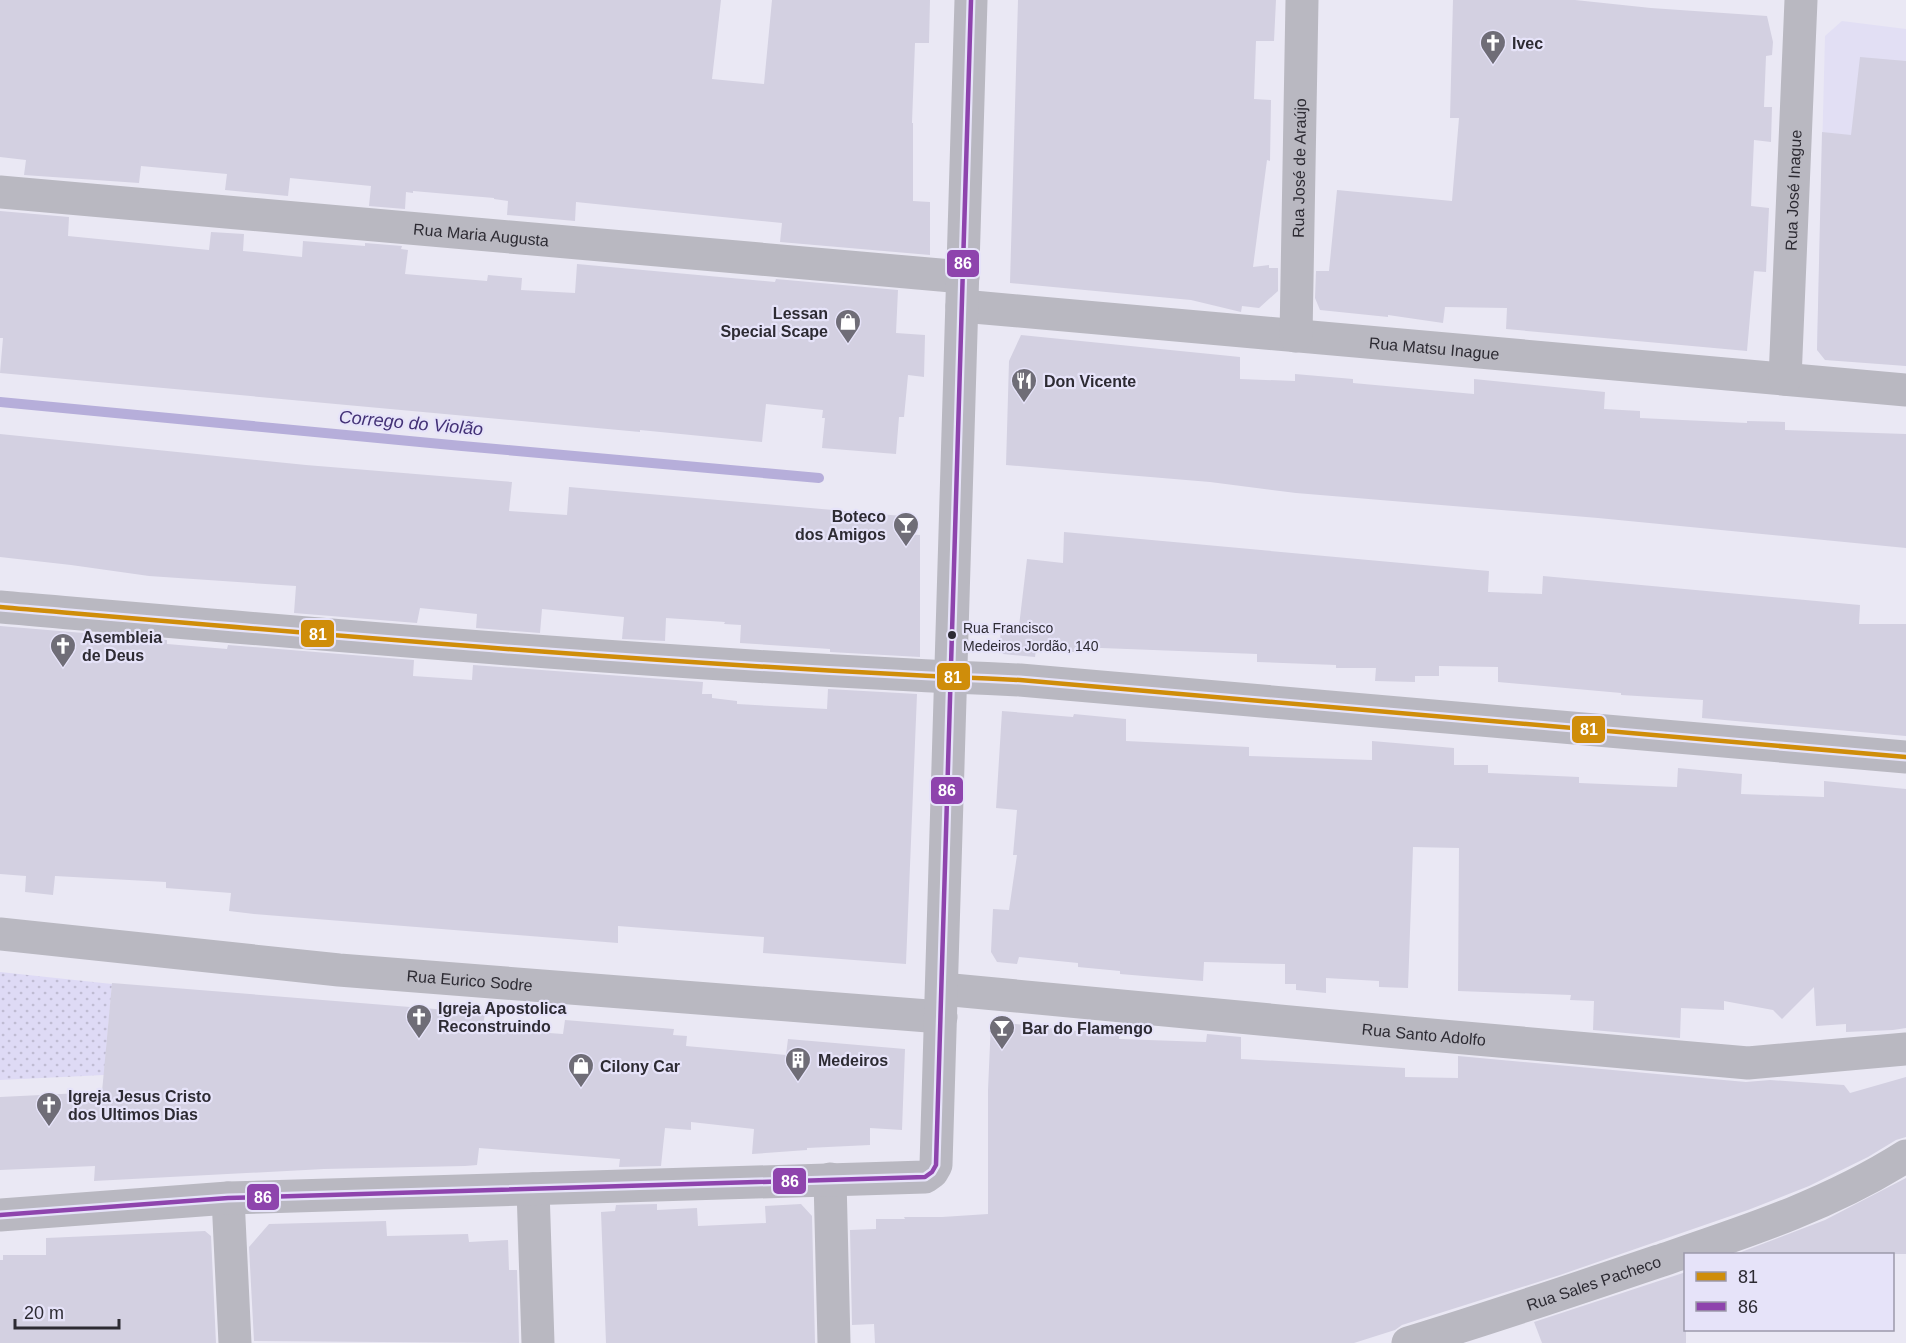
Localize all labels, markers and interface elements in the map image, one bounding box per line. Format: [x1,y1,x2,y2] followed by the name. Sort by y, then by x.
[1478,28,1508,66] church icon: Ivec
[1512,35,1543,52] place label: Ivec
[1290,98,1309,238] street label: Rua José de Araújo
[1782,129,1805,251] street label: Rua José Inague
[413,221,550,249] street label: Rua Maria Augusta
[946,249,980,278] line badge: 86
[954,255,972,272] text: 86
[720,305,828,340] place label: Lessan Special Scape
[833,307,863,345] shop icon: Lessan Special Scape
[1368,334,1500,363] street label: Rua Matsu Inague
[1009,366,1039,404] restaurant icon: Don Vicente
[1044,373,1136,390] place label: Don Vicente
[338,407,484,439] water label: Corrego do Violão
[795,508,886,543] place label: Boteco dos Amigos
[891,510,921,548] bar icon: Boteco dos Amigos
[300,619,335,648] line badge: 81
[963,620,1099,654] place label: Rua Francisco Medeiros Jordão, 140
[309,626,327,643] text: 81
[82,629,162,664] place label: Asembleia de Deus
[946,629,958,641] marker: Rua Francisco Medeiros Jordão, 140
[48,631,78,669] church icon: Asembleia de Deus
[936,662,971,691] line badge: 81
[944,669,962,686] text: 81
[1571,715,1606,744] line badge: 81
[1580,721,1598,738] text: 81
[930,776,964,805] line badge: 86
[938,782,956,799] text: 86
[406,967,533,994] street label: Rua Eurico Sodre
[438,1000,566,1035] place label: Igreja Apostolica Reconstruindo
[404,1002,434,1040] church icon: Igreja Apostolica Reconstruindo
[987,1013,1017,1051] bar icon: Bar do Flamengo
[1022,1020,1153,1037] place label: Bar do Flamengo
[1361,1021,1487,1049] street label: Rua Santo Adolfo
[783,1045,813,1083] building icon: Medeiros
[566,1051,596,1089] shop icon: Cilony Car
[818,1052,888,1069] place label: Medeiros
[600,1058,680,1075] place label: Cilony Car
[68,1088,211,1123] place label: Igreja Jesus Cristo dos Ultimos Dias
[34,1090,64,1128] church icon: Igreja Jesus Cristo dos Ultimos Dias
[772,1167,807,1195] line badge: 86
[781,1173,799,1190] text: 86
[246,1183,280,1211] line badge: 86
[254,1189,272,1206] text: 86
[1524,1253,1663,1314] street label: Rua Sales Pacheco
[1684,1253,1894,1331] legend
[1738,1267,1758,1287] text: 81
[15,1292,118,1330] scale bar
[1738,1297,1758,1317] text: 86
[24,1303,64,1323] text: 20 m

